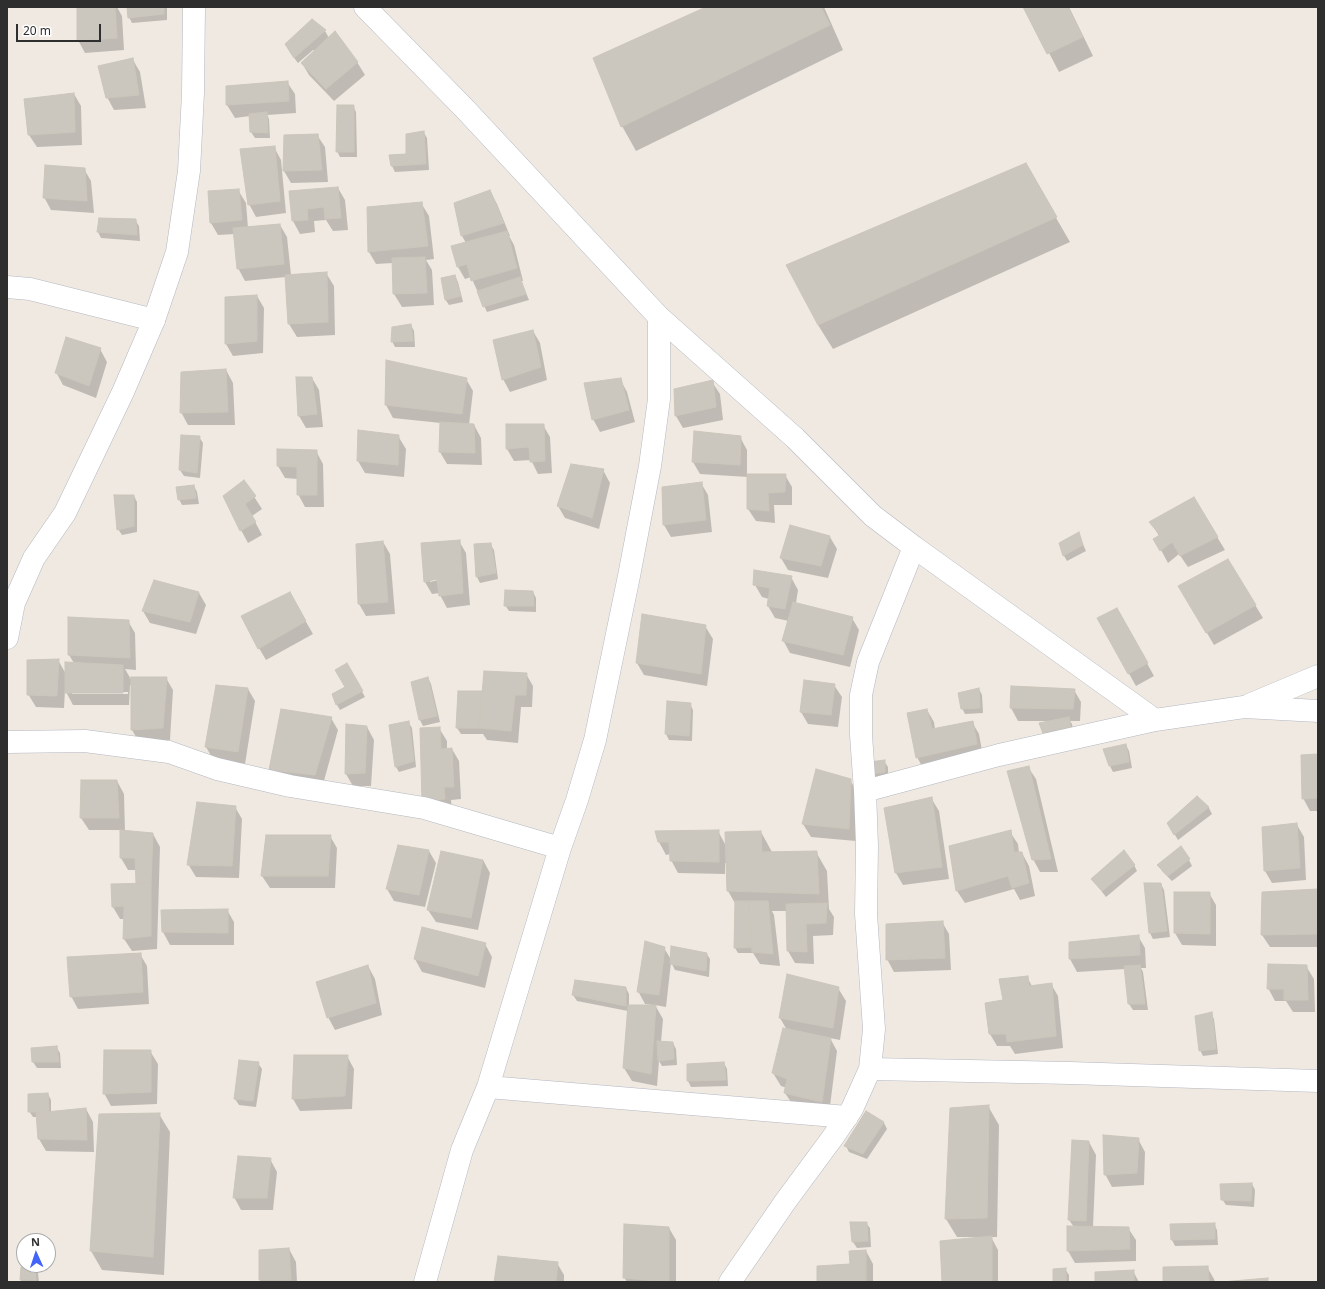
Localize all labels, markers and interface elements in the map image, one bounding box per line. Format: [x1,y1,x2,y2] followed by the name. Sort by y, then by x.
[18,16,103,42] scale bar
[23,22,51,39] text: 20 m
[16,1233,56,1273] north arrow
[31,1234,40,1249] text: N

